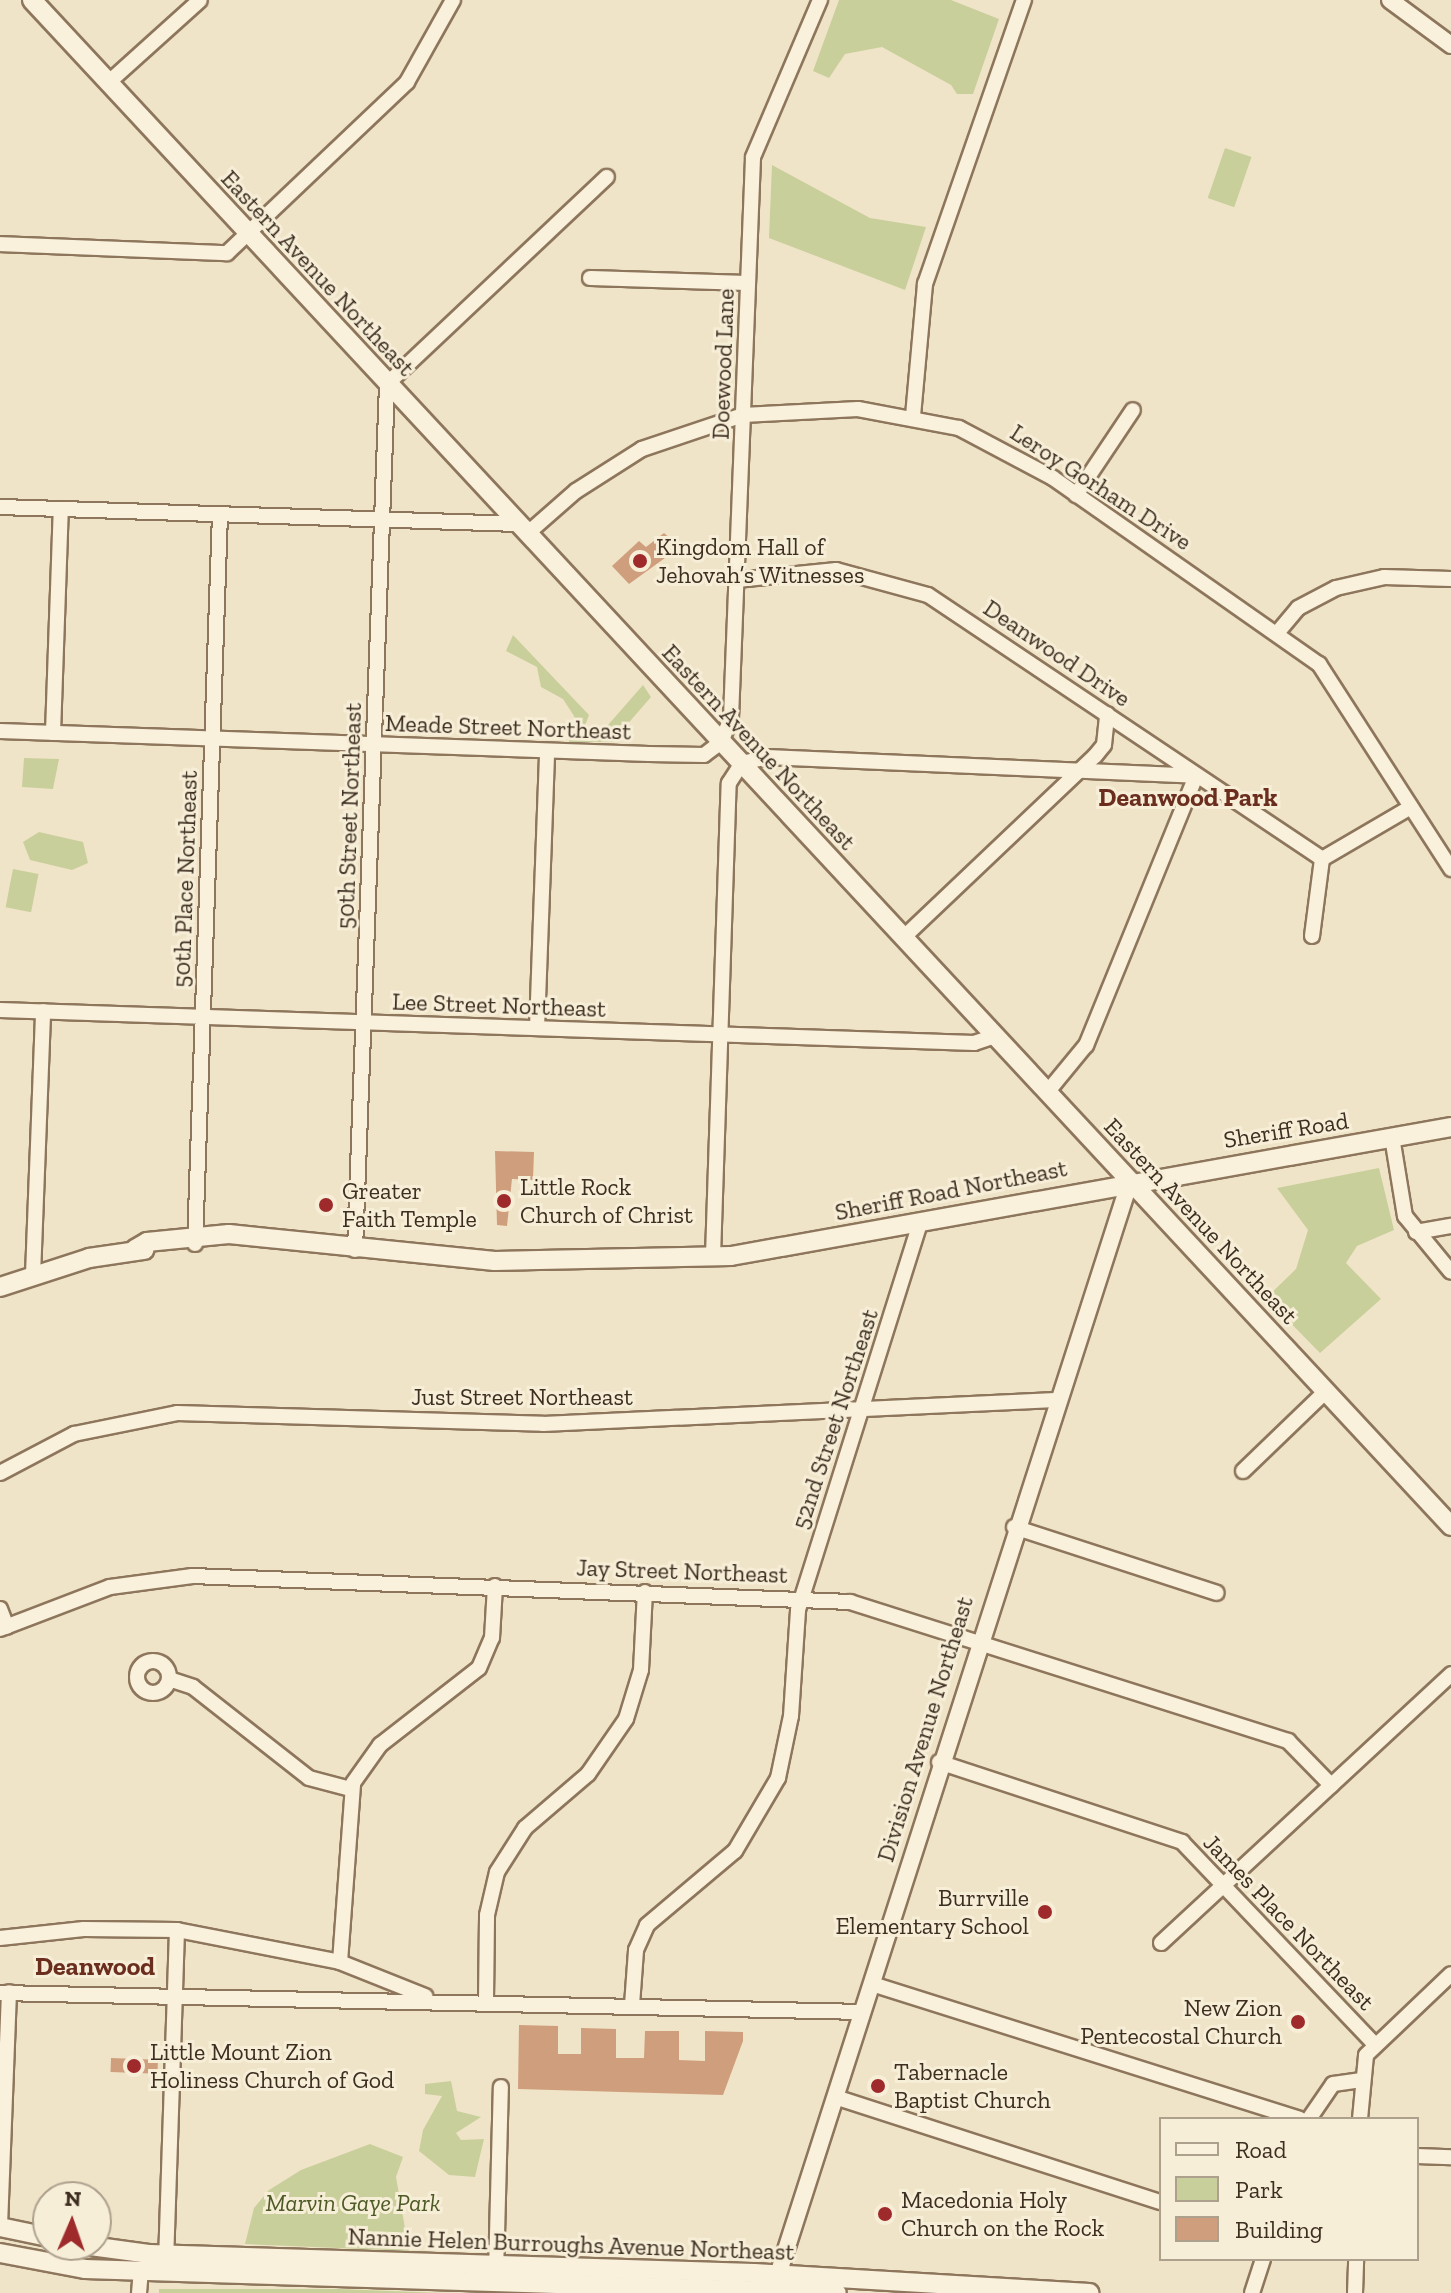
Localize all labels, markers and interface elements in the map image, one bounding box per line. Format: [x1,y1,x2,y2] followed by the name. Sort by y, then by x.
[215,164,421,382] street label: Eastern Avenue Northeast
[706,288,740,440] street label: Doewood Lane
[1005,418,1197,556] street label: Leroy Gorham Drive
[656,533,865,589] place label: Kingdom Hall of Jehovah’s Witnesses
[631,552,649,570] marker: Kingdom Hall of Jehovah’s Witnesses
[978,593,1136,713] street label: Deanwood Drive
[656,638,862,856] street label: Eastern Avenue Northeast
[331,702,367,930] street label: 50th Street Northeast
[384,708,632,746] street label: Meade Street Northeast
[167,770,203,988] street label: 50th Place Northeast
[1098,782,1278,814] district label: Deanwood Park
[392,987,606,1023] street label: Lee Street Northeast
[1221,1106,1351,1154] street label: Sheriff Road
[1098,1112,1304,1330] street label: Eastern Avenue Northeast
[833,1153,1069,1227] street label: Sheriff Road Northeast
[520,1173,693,1229] place label: Little Rock Church of Christ
[342,1177,477,1233] place label: Greater Faith Temple
[495,1192,513,1210] marker: Little Rock Church of Christ
[317,1196,335,1214] marker: Greater Faith Temple
[786,1305,884,1533] street label: 52nd Street Northeast
[411,1383,633,1411] street label: Just Street Northeast
[576,1553,788,1589] street label: Jay Street Northeast
[871,1592,979,1866] street label: Division Avenue Northeast
[1197,1828,1381,2016] street label: James Place Northeast
[835,1884,1029,1940] place label: Burrville Elementary School
[1036,1903,1054,1921] marker: Burrville Elementary School
[35,1951,155,1983] district label: Deanwood
[1080,1994,1282,2050] place label: New Zion Pentecostal Church
[1289,2013,1307,2031] marker: New Zion Pentecostal Church
[150,2038,394,2094] place label: Little Mount Zion Holiness Church of God
[125,2057,143,2075] marker: Little Mount Zion Holiness Church of God
[894,2058,1051,2114] place label: Tabernacle Baptist Church
[869,2077,887,2095] marker: Tabernacle Baptist Church
[1159,2117,1419,2261] legend
[1235,2135,1287,2164] text: Road
[1235,2175,1283,2204] text: Park
[32,2181,112,2261] north arrow
[64,2185,82,2212] text: N
[901,2186,1104,2242] place label: Macedonia Holy Church on the Rock
[265,2189,441,2217] park label: Marvin Gaye Park
[876,2205,894,2223] marker: Macedonia Holy Church on the Rock
[1235,2215,1323,2244] text: Building
[347,2222,795,2266] street label: Nannie Helen Burroughs Avenue Northeast

